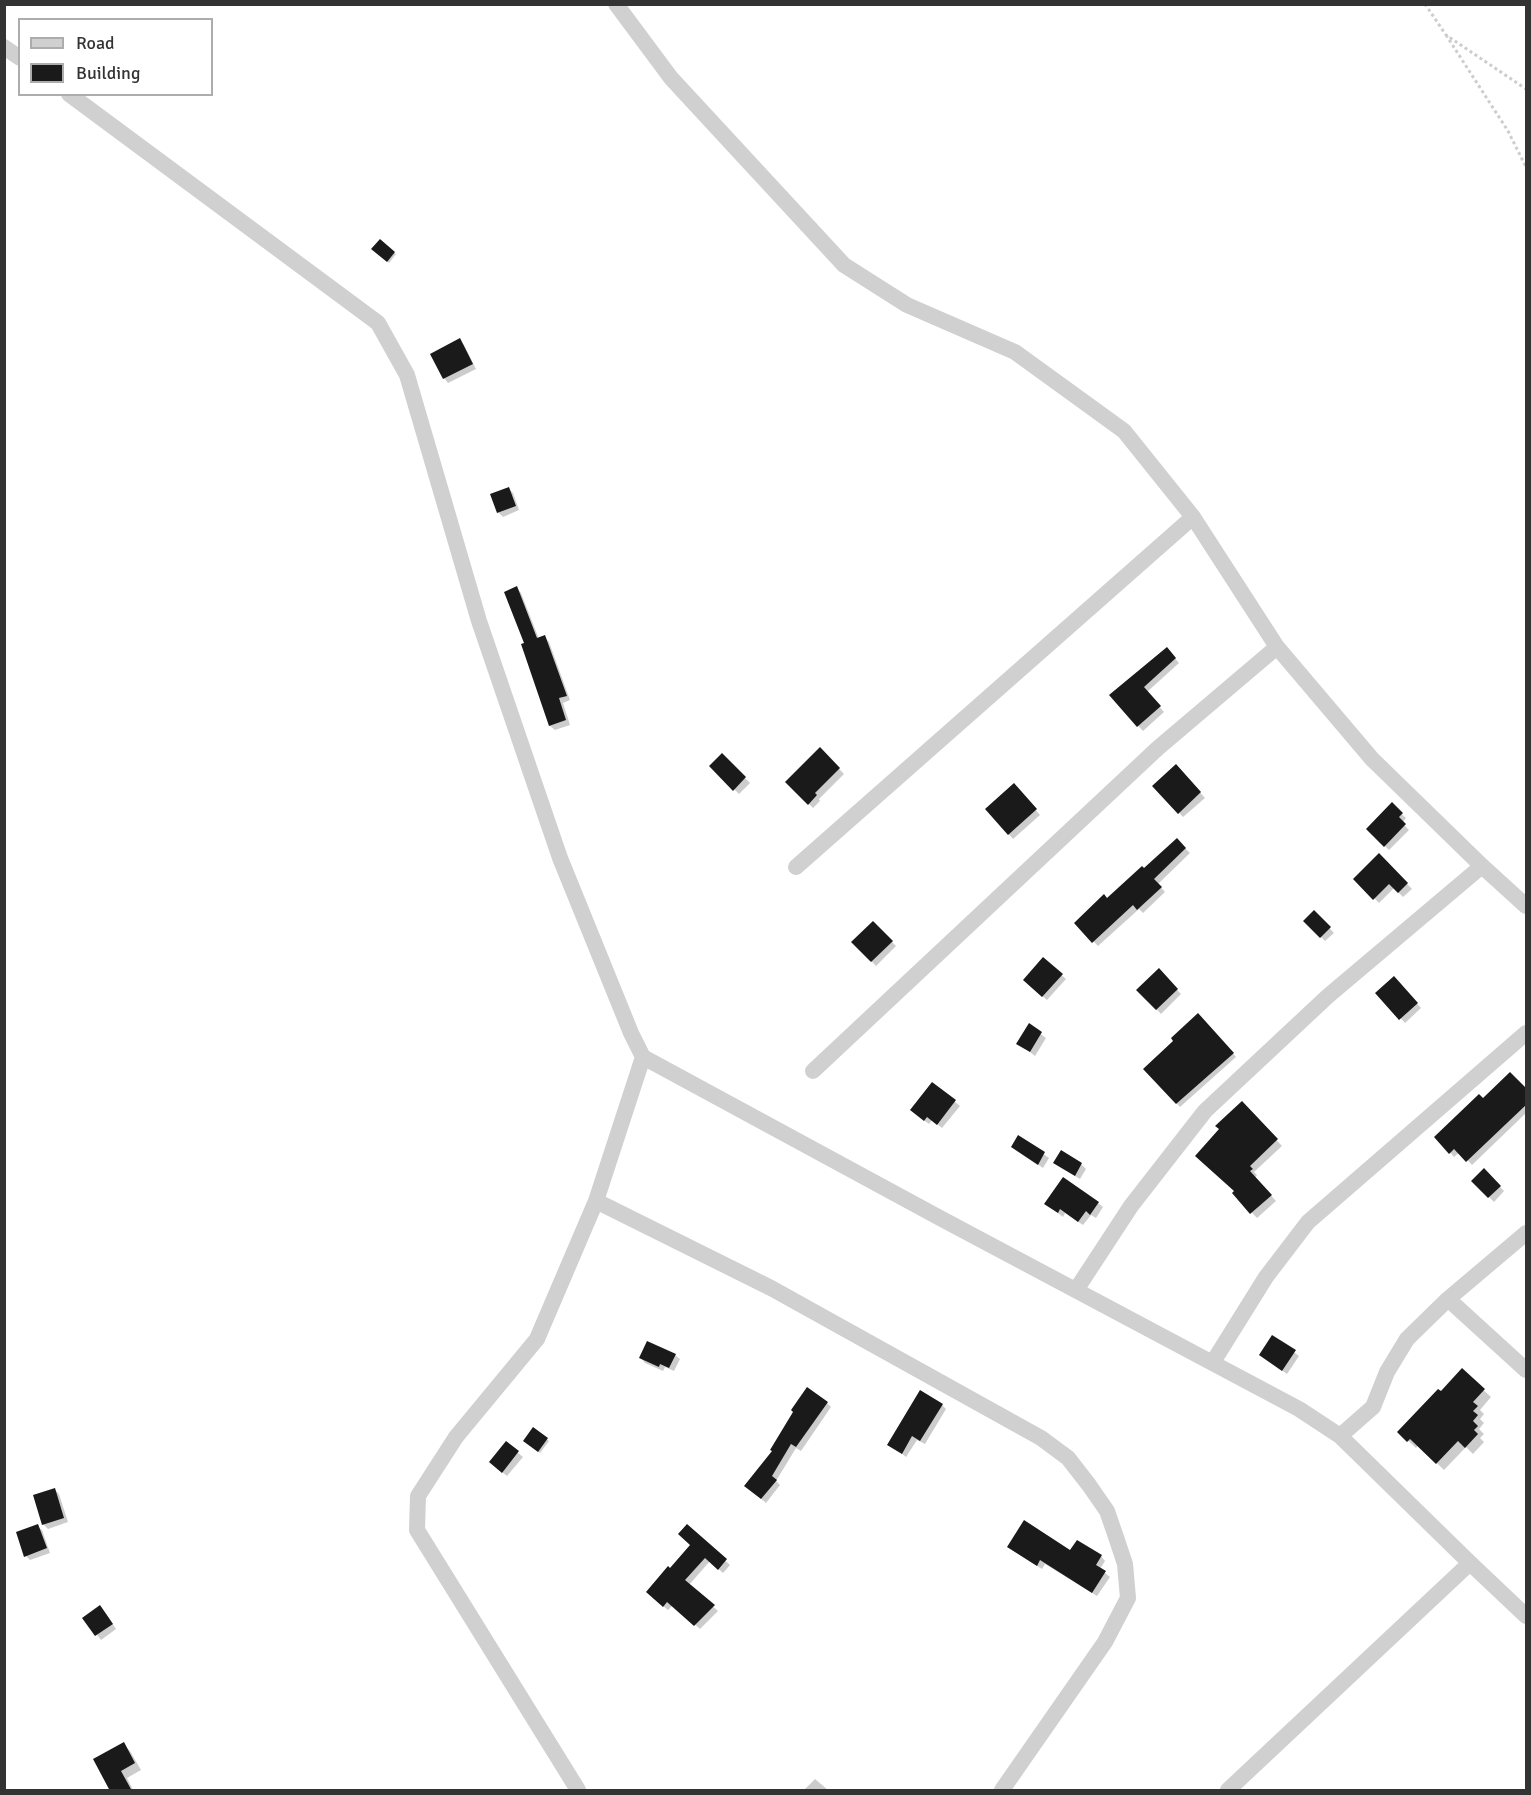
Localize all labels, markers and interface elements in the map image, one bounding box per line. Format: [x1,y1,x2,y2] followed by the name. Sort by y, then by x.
[18,18,213,96] legend
[76,32,115,54] text: Road
[76,62,140,84] text: Building

